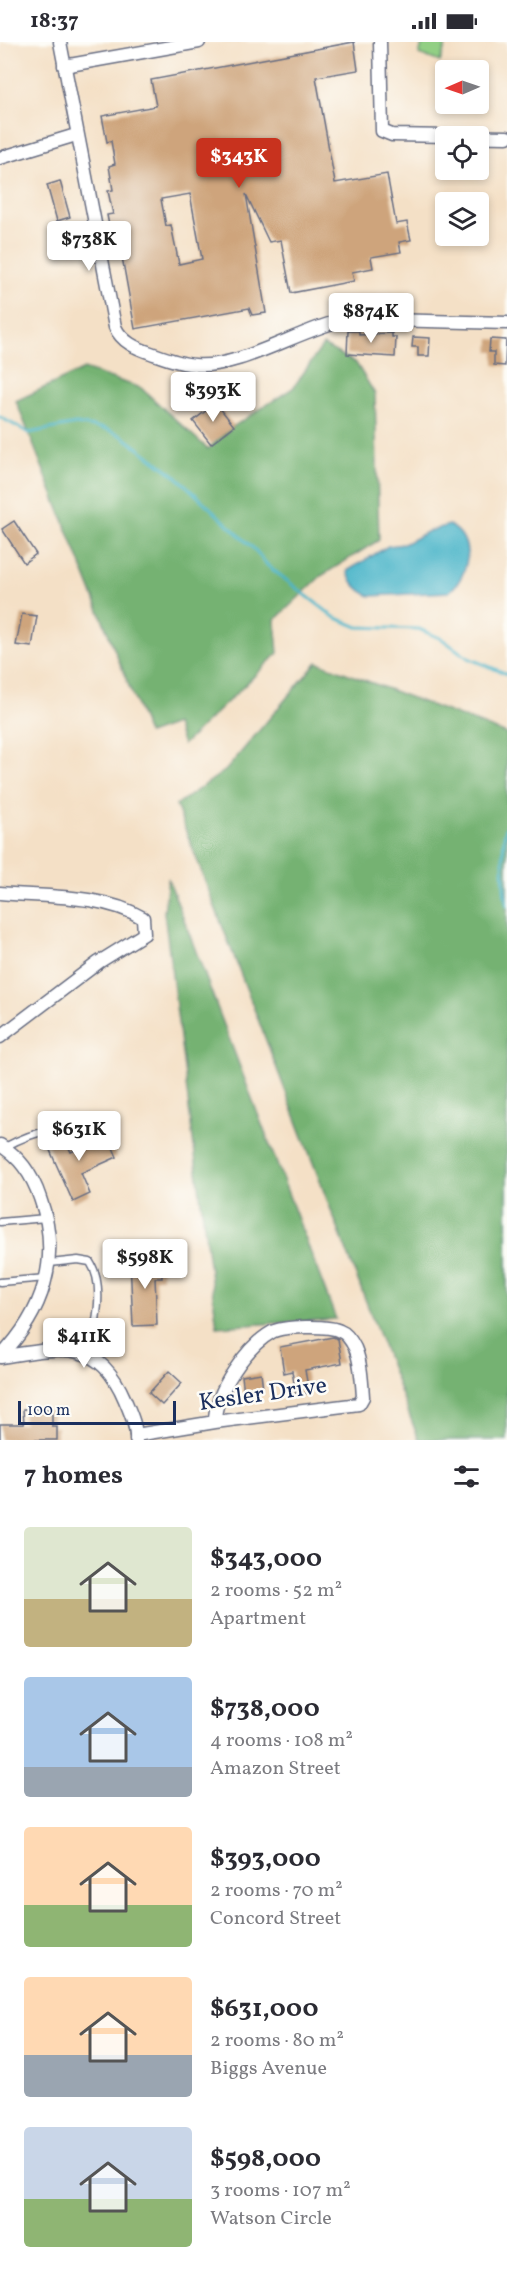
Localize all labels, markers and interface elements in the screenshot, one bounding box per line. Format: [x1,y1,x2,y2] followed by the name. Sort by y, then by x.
[30,6,79,37] text: 18:37
[435,60,489,114] north arrow
[435,60,489,246] map controls
[435,126,489,180] button: locate
[197,138,281,189] pin: $343K
[210,143,268,171] text: $343K
[435,192,489,246] button: layers
[47,221,131,272] pin: $738K
[61,226,117,254] text: $738K
[329,293,413,344] pin: $874K
[343,298,399,326] text: $874K
[171,372,255,423] pin: $393K
[185,377,241,405] text: $393K
[37,1111,121,1162] pin: $631K
[52,1116,106,1144] text: $631K
[103,1239,187,1290] pin: $598K
[116,1244,174,1272] text: $598K
[42,1318,126,1369] pin: $411K
[57,1323,111,1351] text: $411K
[197,1369,329,1421] street label: Kesler Drive
[18,1398,176,1426] scale bar
[27,1400,70,1422] text: 100 m
[24,1458,123,1494] text: 7 homes
[450,1460,483,1493] icon: filters
[210,1541,322,1577] text: $343,000
[72,1551,144,1623] icon: home
[210,1577,342,1605] text: 2 rooms · 52 m²
[210,1605,306,1633] text: Apartment
[210,1691,320,1727] text: $738,000
[72,1701,144,1773] icon: home
[210,1727,353,1755] text: 4 rooms · 108 m²
[210,1755,341,1783] text: Amazon Street
[210,1841,321,1877] text: $393,000
[72,1851,144,1923] icon: home
[210,1877,343,1905] text: 2 rooms · 70 m²
[210,1905,341,1933] text: Concord Street
[210,1991,318,2027] text: $631,000
[72,2001,144,2073] icon: home
[210,2027,344,2055] text: 2 rooms · 80 m²
[210,2055,327,2083] text: Biggs Avenue
[210,2141,321,2177] text: $598,000
[72,2151,144,2223] icon: home
[210,2177,351,2205] text: 3 rooms · 107 m²
[210,2205,332,2233] text: Watson Circle

